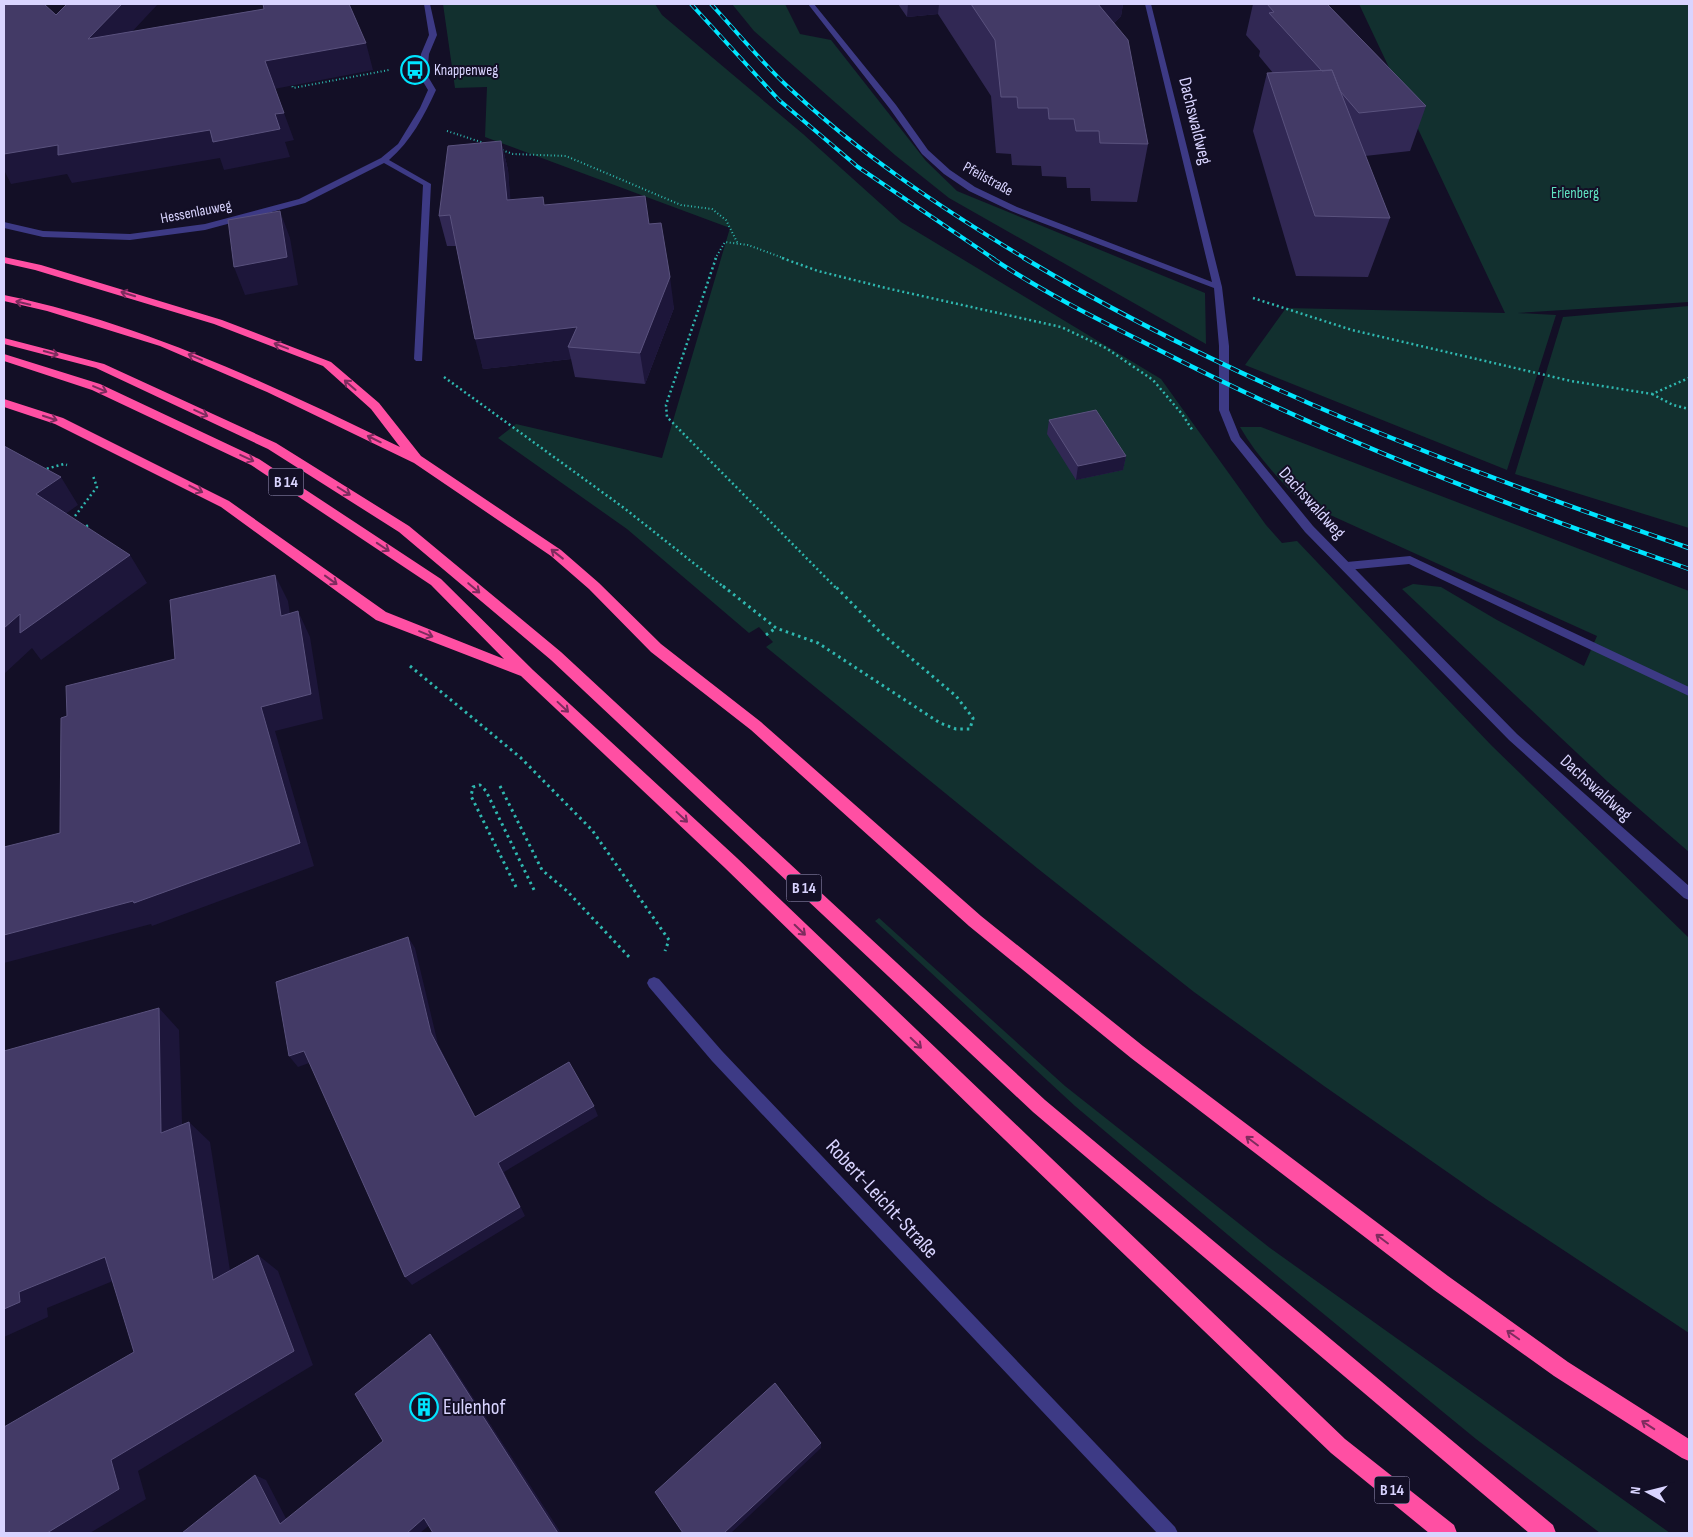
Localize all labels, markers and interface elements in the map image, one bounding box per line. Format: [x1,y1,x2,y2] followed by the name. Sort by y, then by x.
[400,55,430,85] bus stop icon: Knappenweg
[434,61,498,80] place label: Knappenweg
[1174,75,1216,167] street label: Dachswaldweg
[960,158,1016,200] street label: Pfeilstraße
[1551,184,1599,203] park label: Erlenberg
[159,196,233,228] street label: Hessenlauweg
[120,289,136,299] one-way arrow
[15,298,31,307] one-way arrow
[274,341,289,351] one-way arrow
[42,349,58,358] one-way arrow
[187,351,202,360] one-way arrow
[344,379,357,391] one-way arrow
[92,385,107,395] one-way arrow
[193,409,208,418] one-way arrow
[42,414,58,423] one-way arrow
[367,433,382,443] one-way arrow
[239,454,254,463] one-way arrow
[1274,463,1350,543] street label: Dachswaldweg
[268,468,304,496] road number: B 14
[188,485,203,495] one-way arrow
[336,486,350,496] one-way arrow
[376,542,390,552] one-way arrow
[551,549,564,560] one-way arrow
[324,575,338,585] one-way arrow
[467,582,480,593] one-way arrow
[418,629,433,639] one-way arrow
[557,701,570,713] one-way arrow
[1556,750,1636,826] street label: Dachswaldweg
[676,811,689,823] one-way arrow
[786,874,822,901] road number: B 14
[794,923,806,936] one-way arrow
[910,1037,923,1049] one-way arrow
[821,1134,943,1264] street label: Robert-Leicht-Straße
[1246,1136,1259,1147] one-way arrow
[1375,1234,1389,1244] one-way arrow
[1506,1330,1520,1340] one-way arrow
[409,1392,439,1422] building icon: Eulenhof
[443,1395,506,1420] place label: Eulenhof
[1642,1420,1656,1430] one-way arrow
[1623,1467,1673,1517] north arrow
[1374,1476,1410,1504] road number: B 14
[1627,1486,1644,1495] text: N

